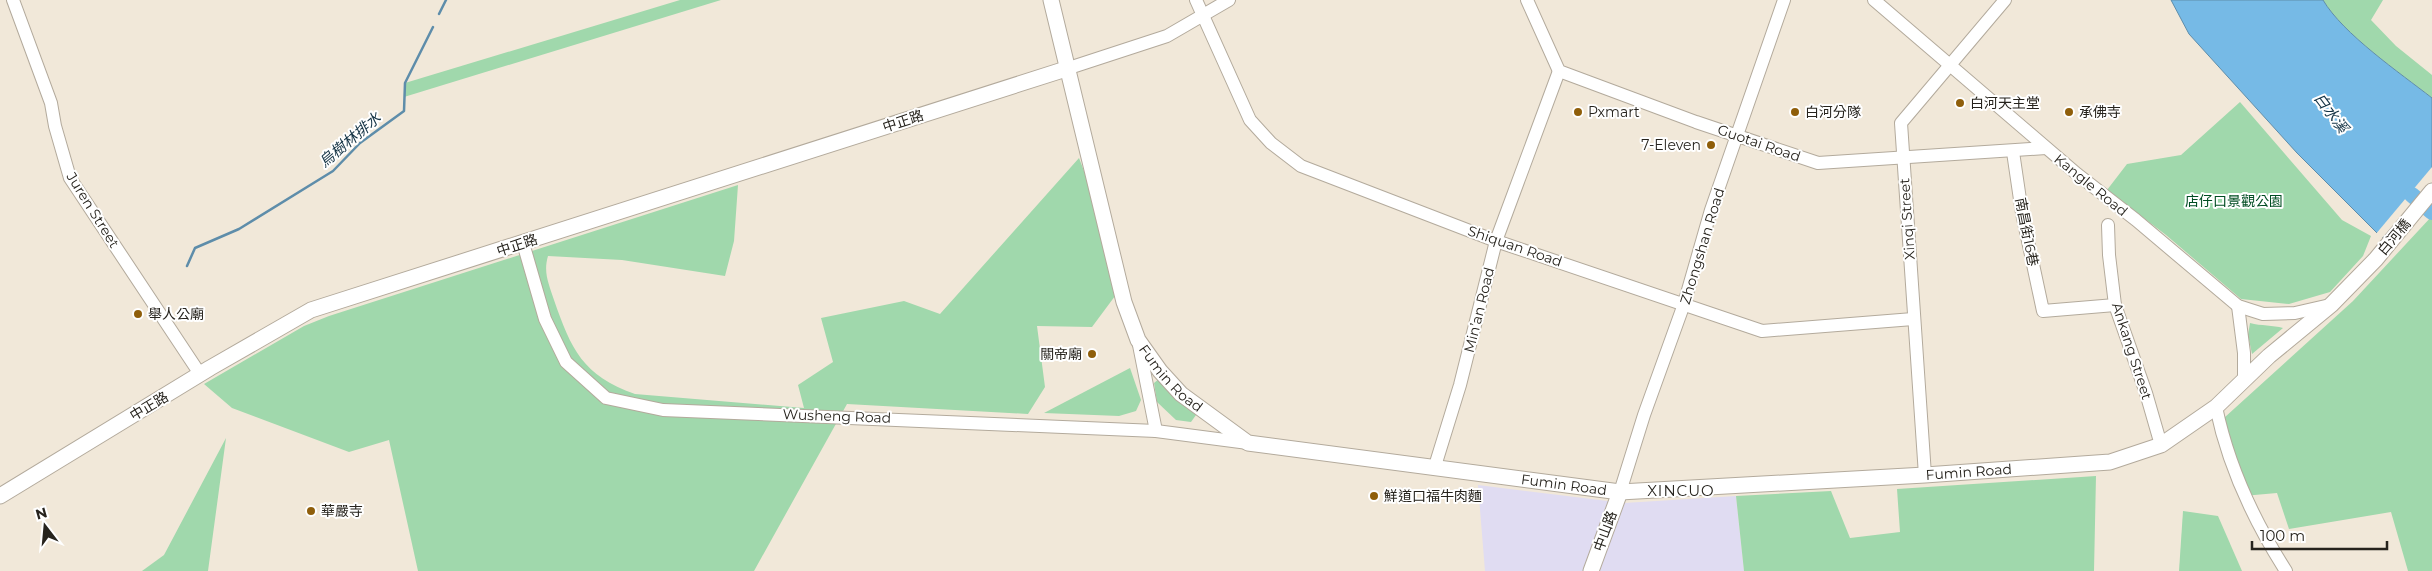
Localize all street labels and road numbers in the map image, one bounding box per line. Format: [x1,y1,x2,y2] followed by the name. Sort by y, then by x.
[880,106,926,136] street label: 中正路
[1715,120,1803,166] street label: Guotai Road
[2051,150,2131,220] street label: Kangle Road
[62,168,124,251] street label: Juren Street
[1895,177,1919,260] street label: Xinqi Street
[1676,186,1728,306] street label: Zhongshan Road
[2012,196,2042,268] street label: 南昌街16巷
[2374,215,2414,259] street label: 白河橋
[1465,221,1565,271] street label: Shiquan Road
[494,230,540,260] street label: 中正路
[1460,265,1498,355] street label: Min’an Road
[2108,300,2156,402] street label: Ankang Street
[1135,341,1206,416] street label: Fumin Road
[126,387,172,425] street label: 中正路
[782,405,892,427] street label: Wusheng Road
[1925,460,2013,484] street label: Fumin Road
[1520,470,1608,499] street label: Fumin Road
[1589,508,1621,554] street label: 中山路

